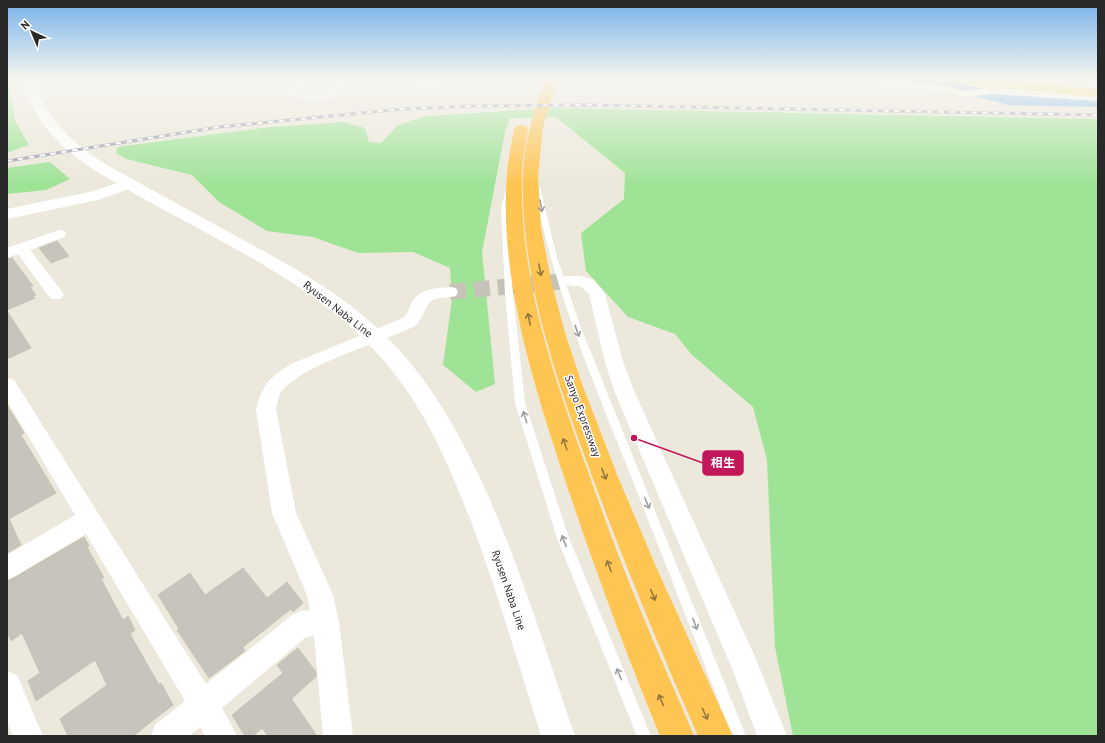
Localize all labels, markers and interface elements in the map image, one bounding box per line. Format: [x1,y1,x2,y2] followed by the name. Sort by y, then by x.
[12,12,52,52] north arrow
[18,17,33,32] text: N
[537,199,545,212] one-way arrow
[536,263,544,276] one-way arrow
[301,278,376,341] street label: Ryusen Naba Line
[525,313,533,326] one-way arrow
[574,324,582,336] one-way arrow
[562,373,605,460] street label: Sanyo Expressway
[521,411,528,424] one-way arrow
[561,437,568,450] one-way arrow
[703,451,743,475] callout: 相生
[711,455,735,470] text: 相生
[601,468,609,480] one-way arrow
[644,497,652,509] one-way arrow
[560,535,568,547] one-way arrow
[489,548,529,632] street label: Ryusen Naba Line
[604,561,612,573] one-way arrow
[650,588,657,600] one-way arrow
[692,617,700,629] one-way arrow
[614,668,622,680] one-way arrow
[657,695,665,707] one-way arrow
[702,707,709,719] one-way arrow

